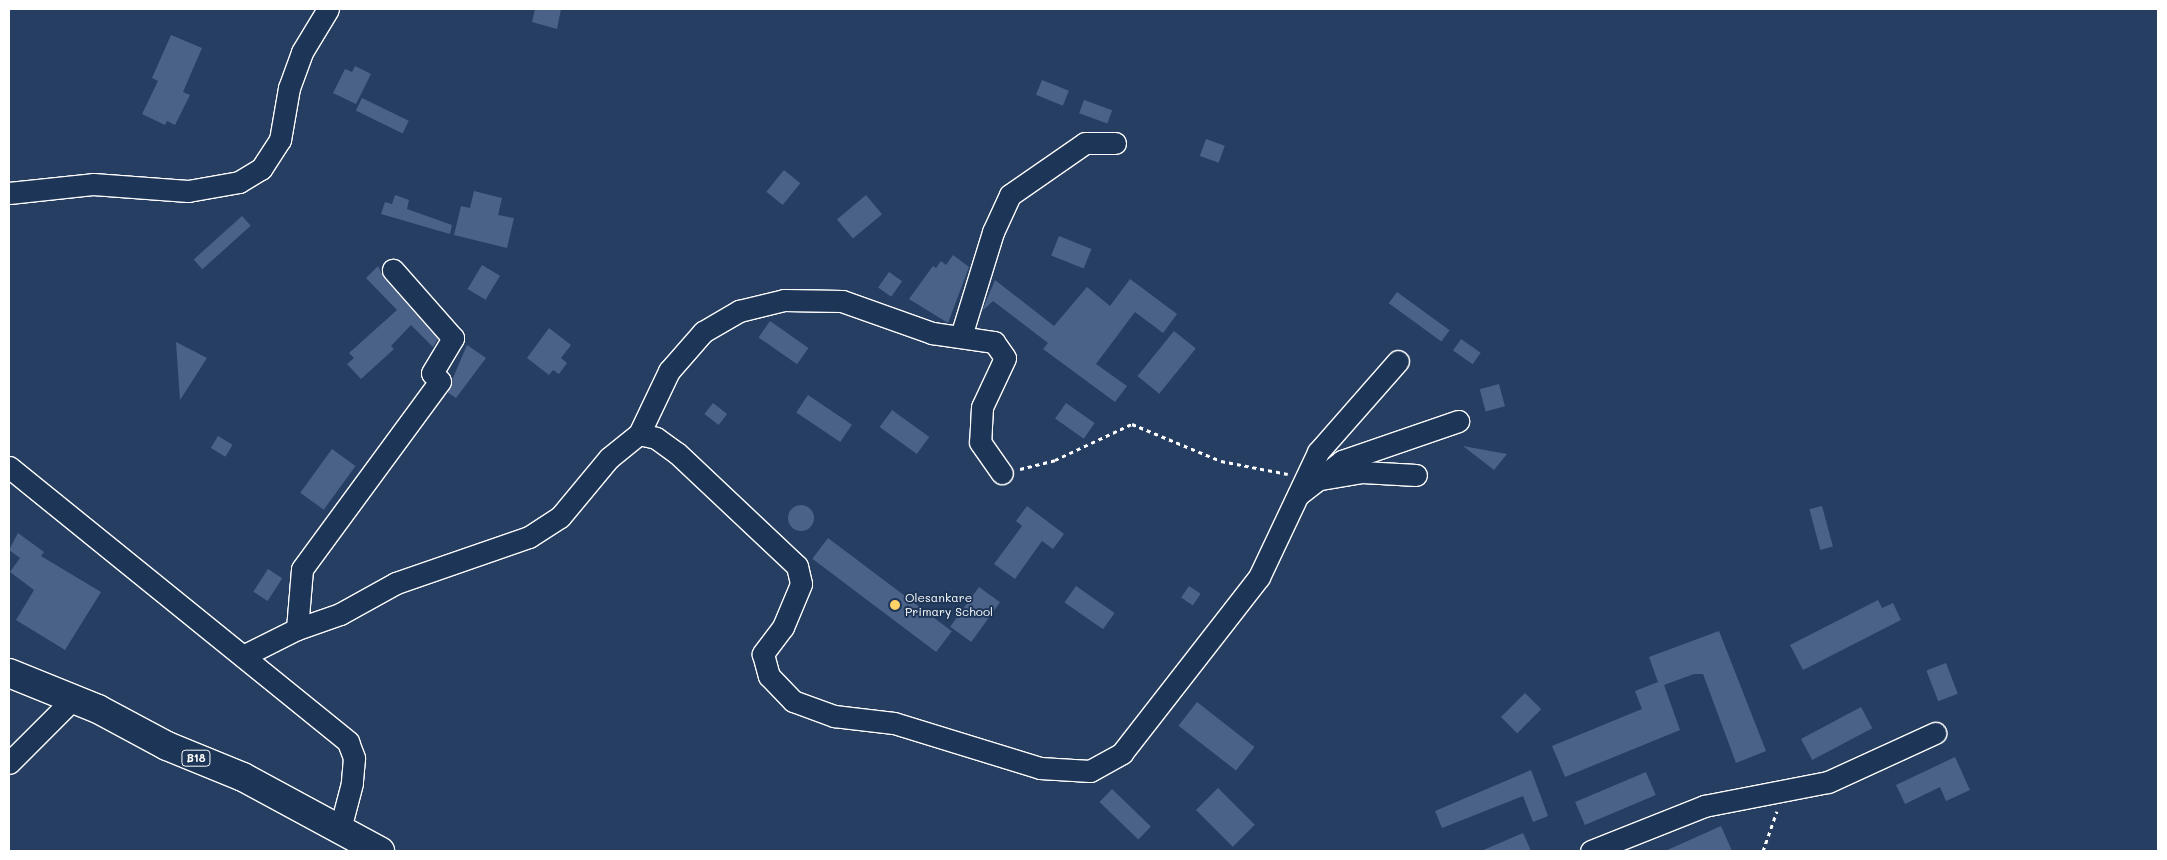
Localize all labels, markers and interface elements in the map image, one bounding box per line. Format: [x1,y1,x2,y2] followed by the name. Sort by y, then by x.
[905,591,993,619] place label: Olesankare Primary School
[889,599,901,611] marker: Olesankare Primary School
[181,750,211,766] road number: B18

